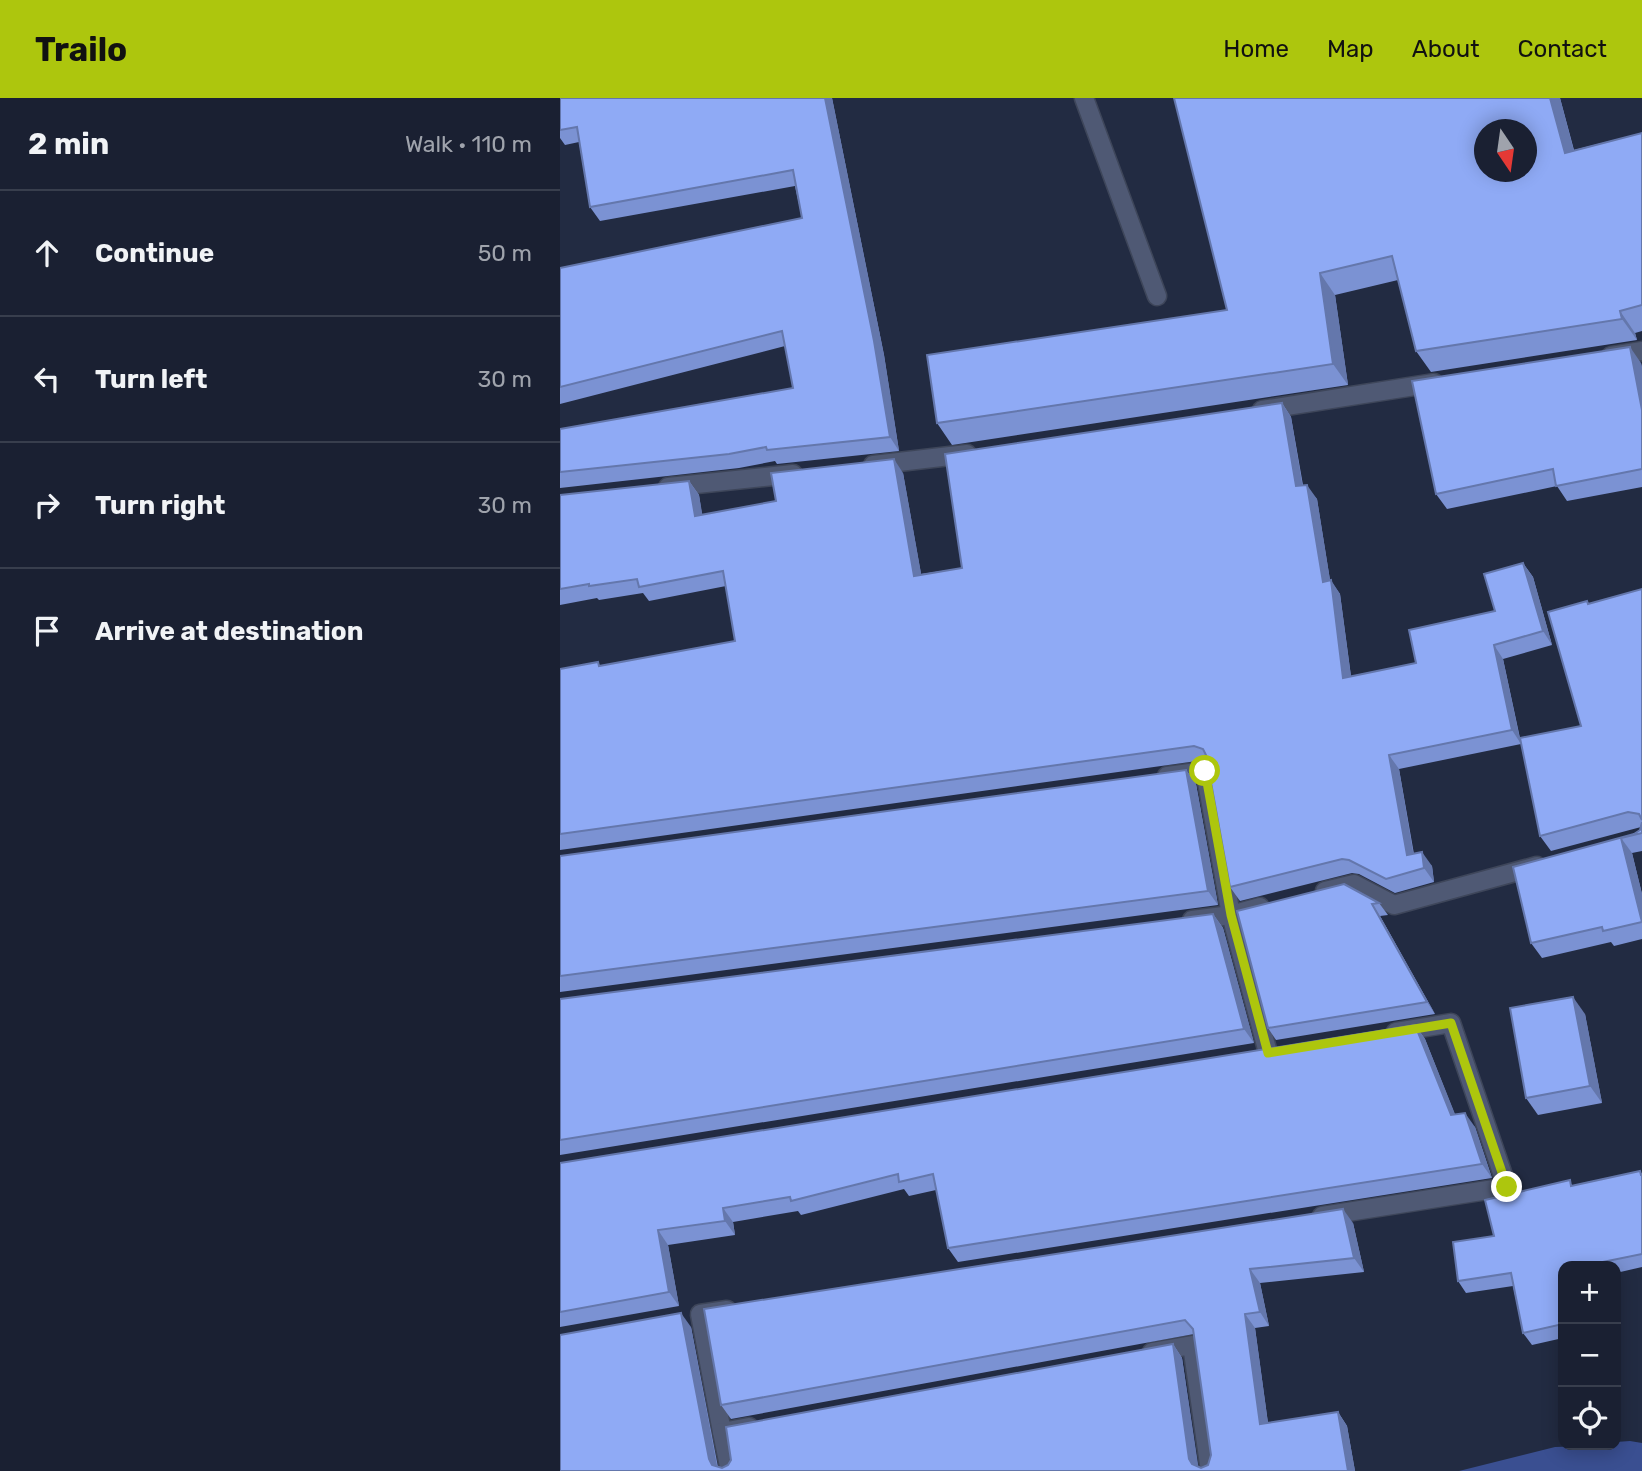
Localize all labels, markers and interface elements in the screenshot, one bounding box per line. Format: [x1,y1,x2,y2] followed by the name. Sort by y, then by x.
[35,30,127,69] text: Trailo
[1223,35,1289,63] text: Home
[1327,35,1374,63] text: Map
[1412,35,1480,63] text: About
[1518,35,1607,63] text: Contact
[1474,119,1537,182] north arrow
[28,126,109,162] text: 2 min
[405,130,532,158] text: Walk · 110 m
[28,234,66,272] icon: ahead
[95,238,214,269] text: Continue
[478,239,532,267] text: 50 m
[28,360,66,398] icon: left
[95,364,207,395] text: Turn left
[477,365,532,393] text: 30 m
[28,486,66,524] icon: right
[95,490,225,521] text: Turn right
[477,491,532,519] text: 30 m
[28,612,66,650] icon: arrive
[95,616,363,647] text: Arrive at destination
[1189,755,1220,786] route start
[1491,1171,1522,1202] route end
[1558,1261,1621,1450] map controls
[1558,1261,1621,1324] button: +
[1558,1324,1621,1387] button: −
[1558,1387,1621,1450] button: locate

